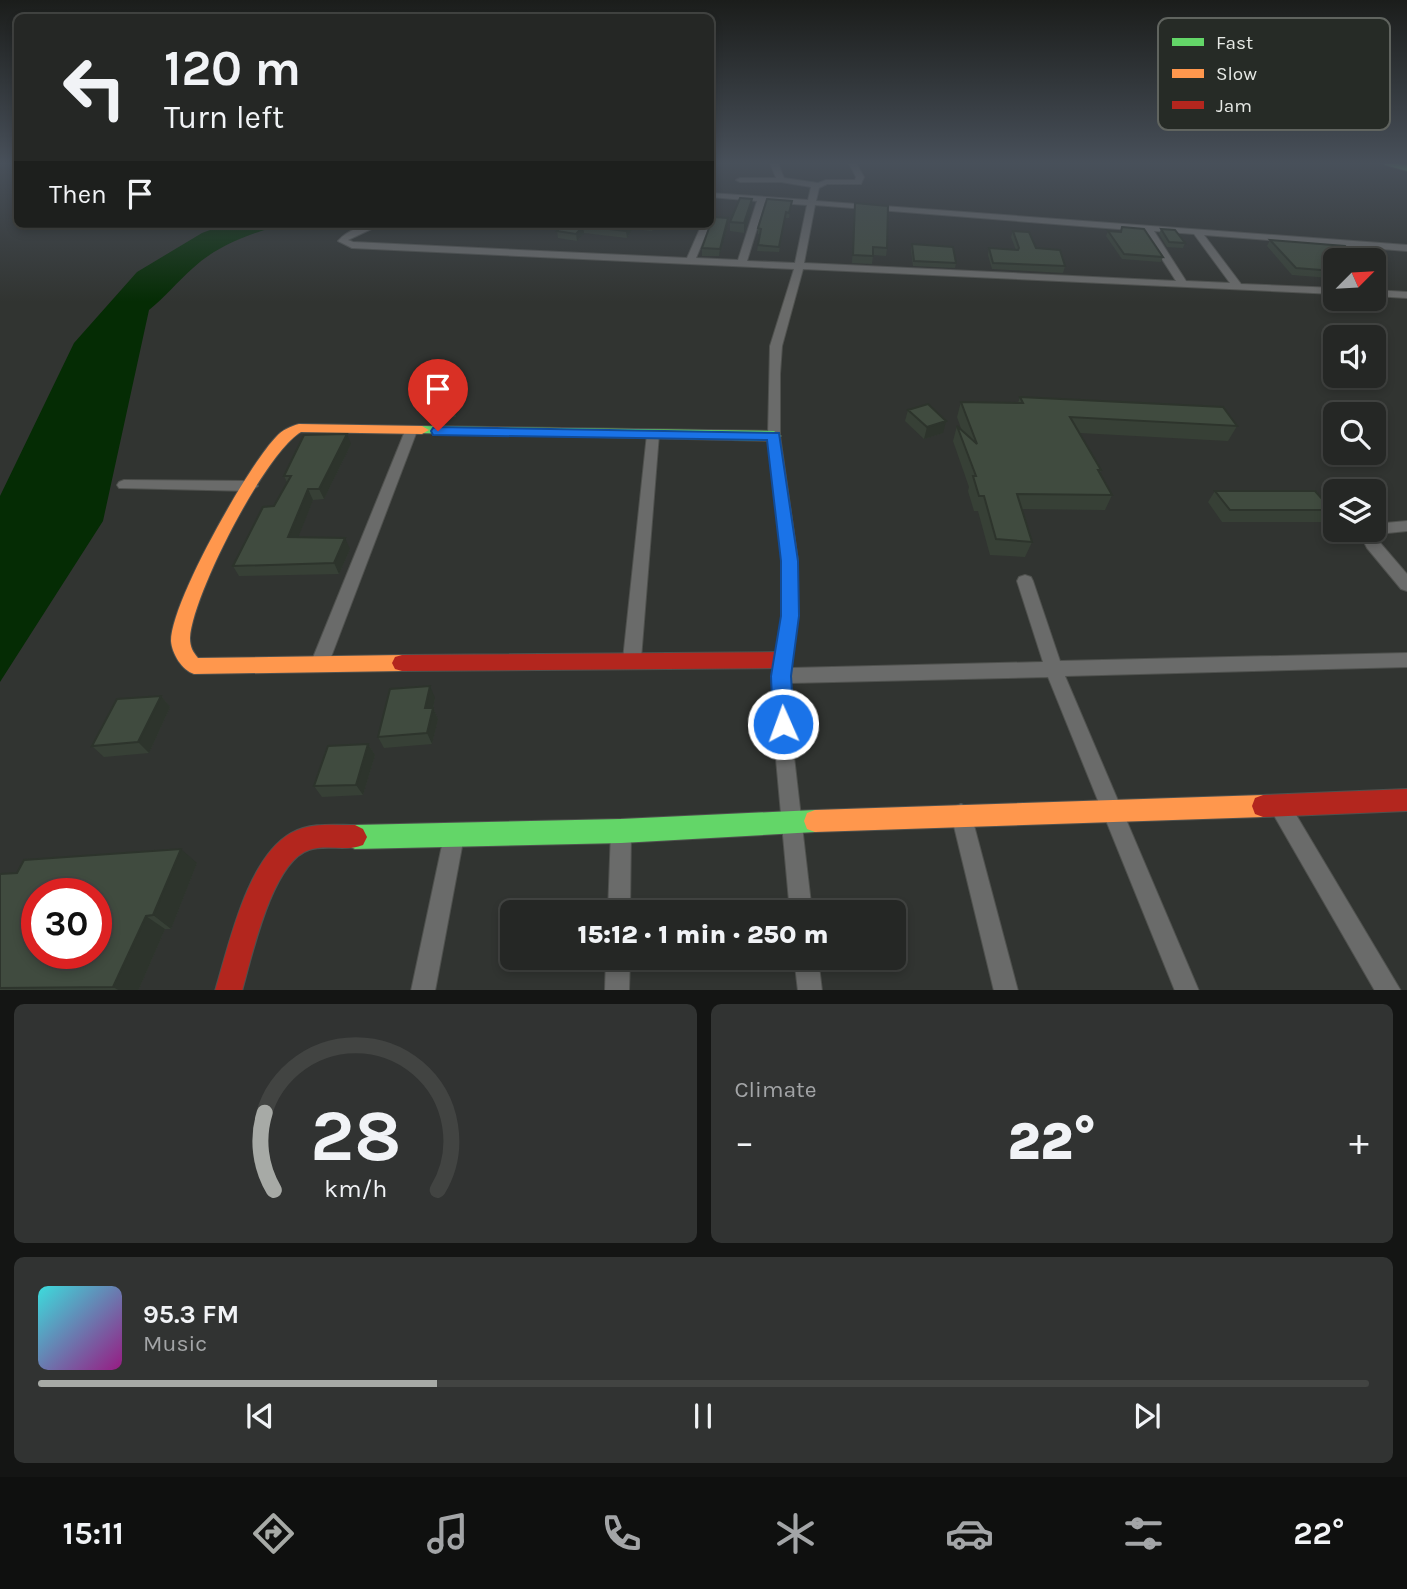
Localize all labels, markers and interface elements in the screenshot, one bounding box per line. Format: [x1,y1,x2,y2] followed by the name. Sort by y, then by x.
[1158,18,1390,130] legend
[1216,32,1253,54] text: Fast
[164,40,301,97] text: 120 m
[49,42,140,133] icon: left
[1216,63,1257,85] text: Slow
[1216,95,1252,117] text: Jam
[164,99,284,136] text: Turn left
[121,175,159,213] icon: arrive
[49,179,107,210] text: Then
[1323,248,1386,312] north arrow
[1323,248,1386,542] map controls
[1323,325,1386,388] button: sound
[408,359,468,431] pin
[419,370,457,408] icon: arrive
[1323,402,1386,465] button: search
[1323,479,1386,542] button: layers
[746,687,820,761] position arrow
[21,878,112,969] speed limit sign: 30
[577,919,829,950] text: 15:12 · 1 min · 250 m
[735,1076,817,1103] text: Climate
[310,1093,401,1178] text: 28
[1007,1111,1096,1172] text: 22°
[735,1120,754,1165] text: −
[1349,1120,1369,1165] text: +
[324,1173,387,1202] text: km/h
[143,1299,239,1330] text: 95.3 FM
[143,1330,207,1357] text: Music
[241,1397,279,1435] icon: previous
[684,1397,722,1435] icon: pause
[1128,1397,1166,1435] icon: next
[249,1509,298,1558] icon: directions
[423,1509,472,1558] icon: music
[597,1509,646,1558] icon: phone
[771,1509,820,1558] icon: climate
[945,1509,994,1558] icon: car
[1119,1509,1168,1558] icon: filters
[63,1515,124,1552] text: 15:11
[1293,1515,1344,1552] text: 22°

